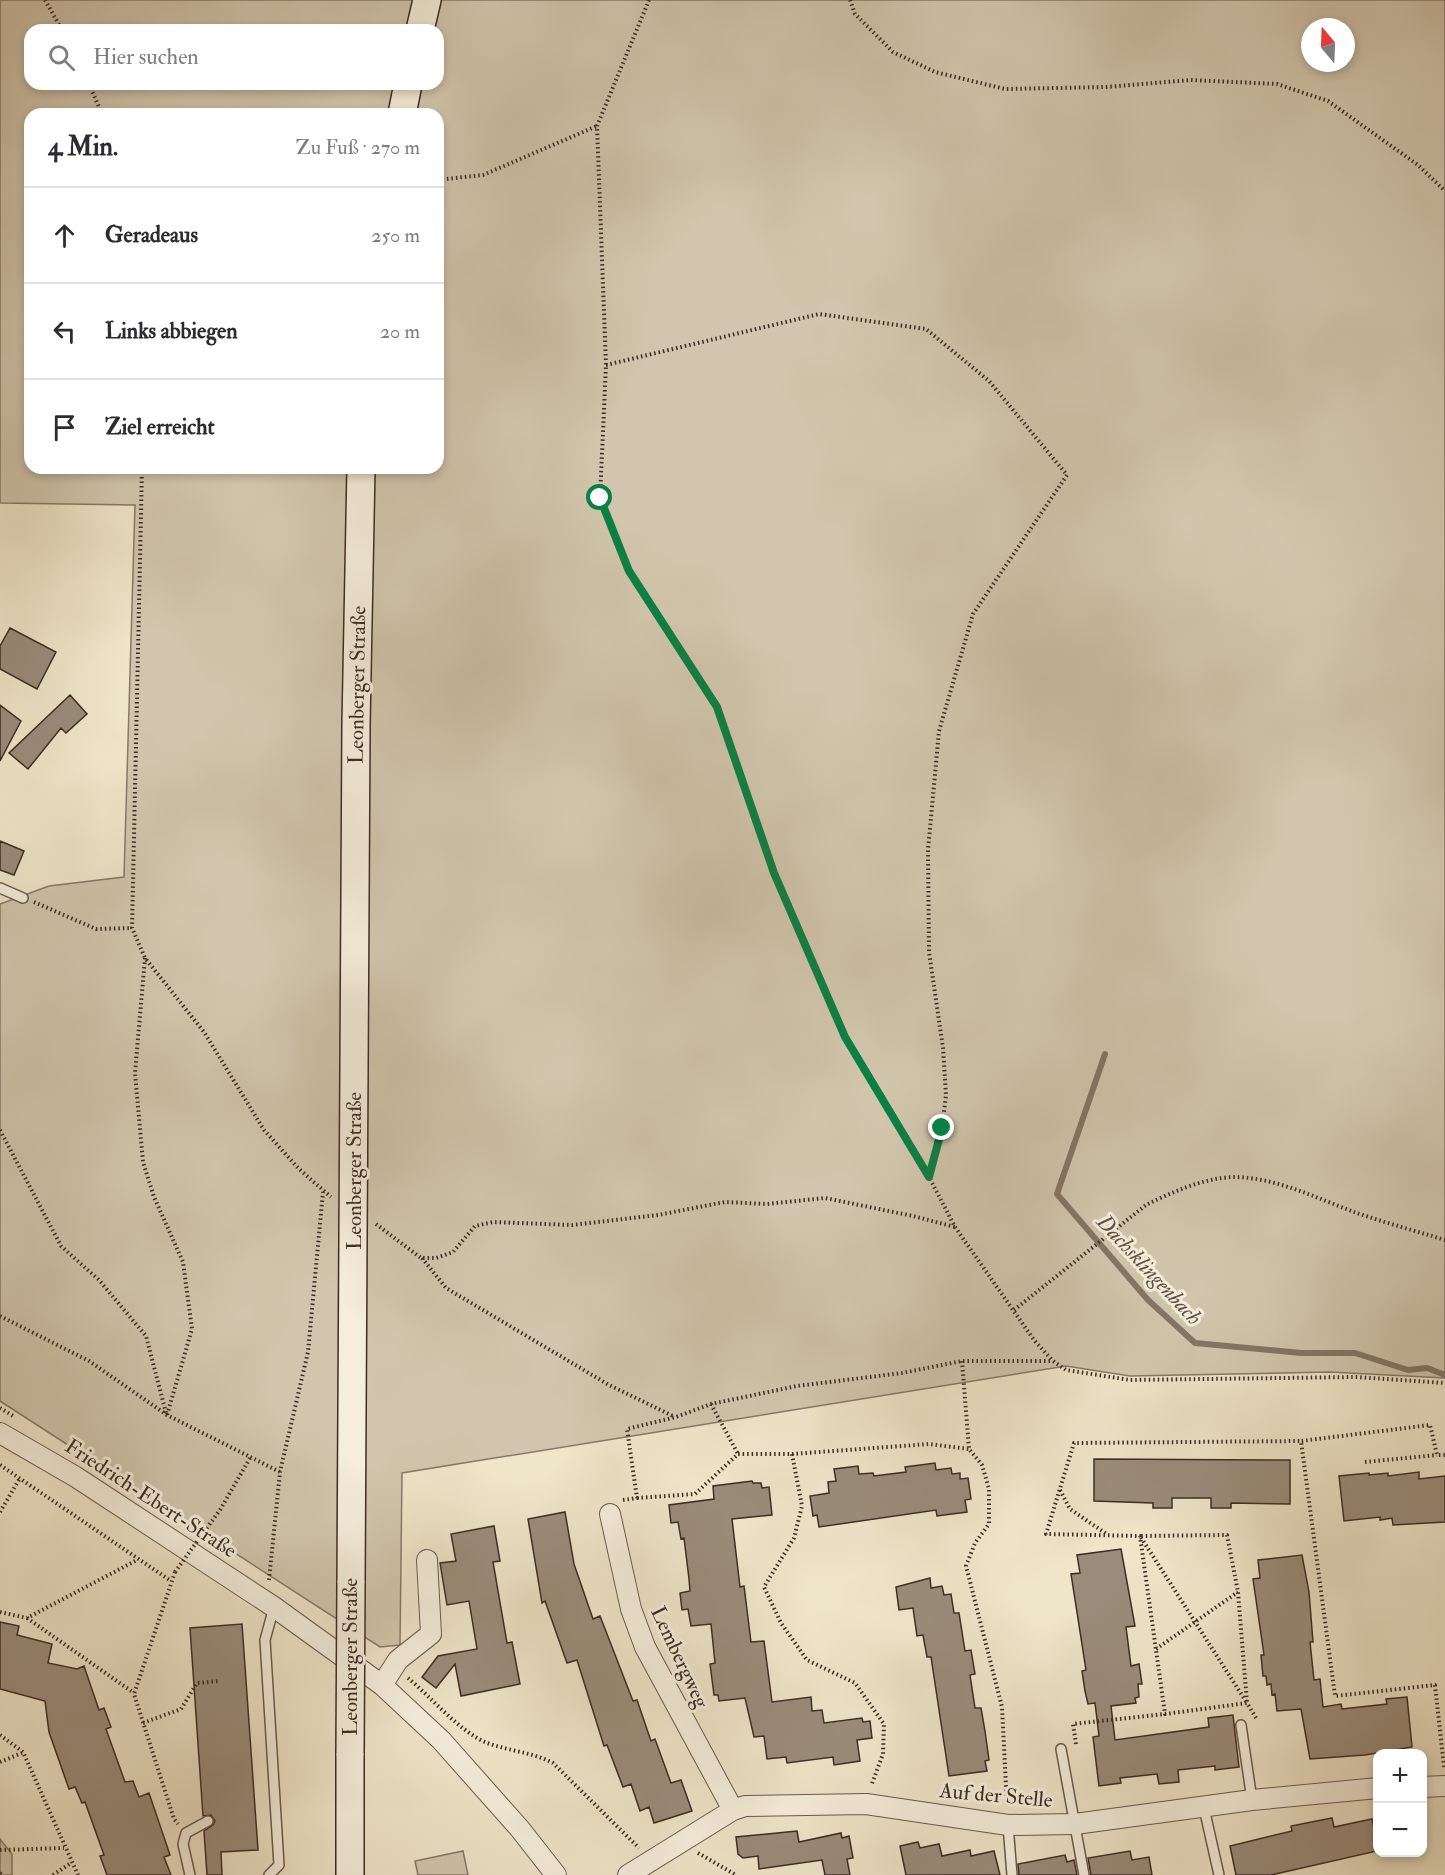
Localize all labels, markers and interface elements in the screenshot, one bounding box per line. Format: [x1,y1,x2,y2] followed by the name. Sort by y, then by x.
[1301,18,1355,72] north arrow
[24,24,444,90] search box
[45,41,78,74] icon: search
[93,43,199,71] text: Hier suchen
[48,131,118,163] text: 4 Min.
[296,135,420,160] text: Zu Fuß · 270 m
[48,219,81,252] icon: ahead
[105,221,198,249] text: Geradeaus
[371,223,420,248] text: 250 m
[48,315,81,348] icon: left
[105,317,238,345] text: Links abbiegen
[380,319,420,344] text: 20 m
[48,411,81,444] icon: arrive
[105,413,215,441] text: Ziel erreicht
[586,484,612,510] route start
[343,606,372,764] street label: Leonberger Straße
[341,1092,368,1250] street label: Leonberger Straße
[928,1114,954,1140] route end
[1090,1208,1208,1331] water label: Dachsklingenbach
[60,1433,242,1564] street label: Friedrich-Ebert-Straße
[337,1578,364,1736] street label: Leonberger Straße
[644,1602,715,1713] street label: Lembergweg
[1373,1749,1427,1857] map controls
[1373,1749,1427,1803] button: +
[937,1777,1054,1814] street label: Auf der Stelle
[1373,1803,1427,1857] button: −

